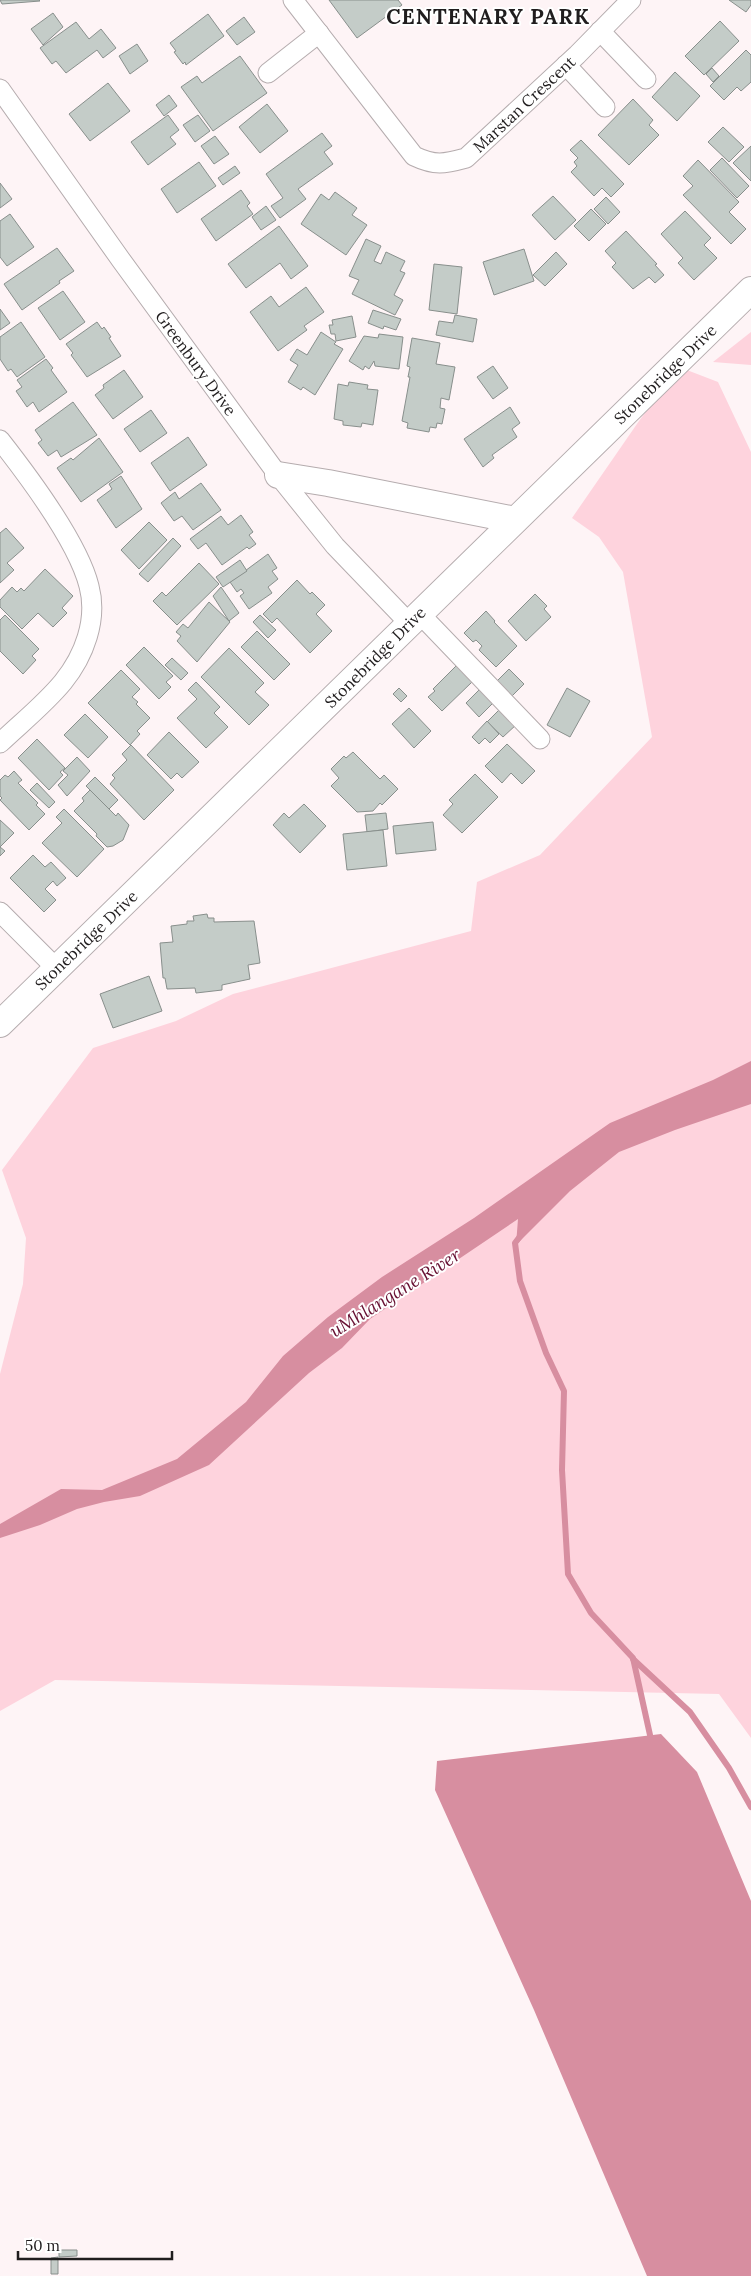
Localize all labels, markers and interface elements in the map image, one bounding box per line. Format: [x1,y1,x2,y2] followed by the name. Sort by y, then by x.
[386,3,590,30] district label: CENTENARY PARK
[469,51,580,157] street label: Marstan Crescent
[151,307,241,420] street label: Greenbury Drive
[610,320,721,428] street label: Stonebridge Drive
[320,602,430,712] street label: Stonebridge Drive
[31,886,142,994] street label: Stonebridge Drive
[325,1243,465,1342] water label: uMhlangane River
[18,2228,171,2260] scale bar
[25,2236,60,2255] text: 50 m

